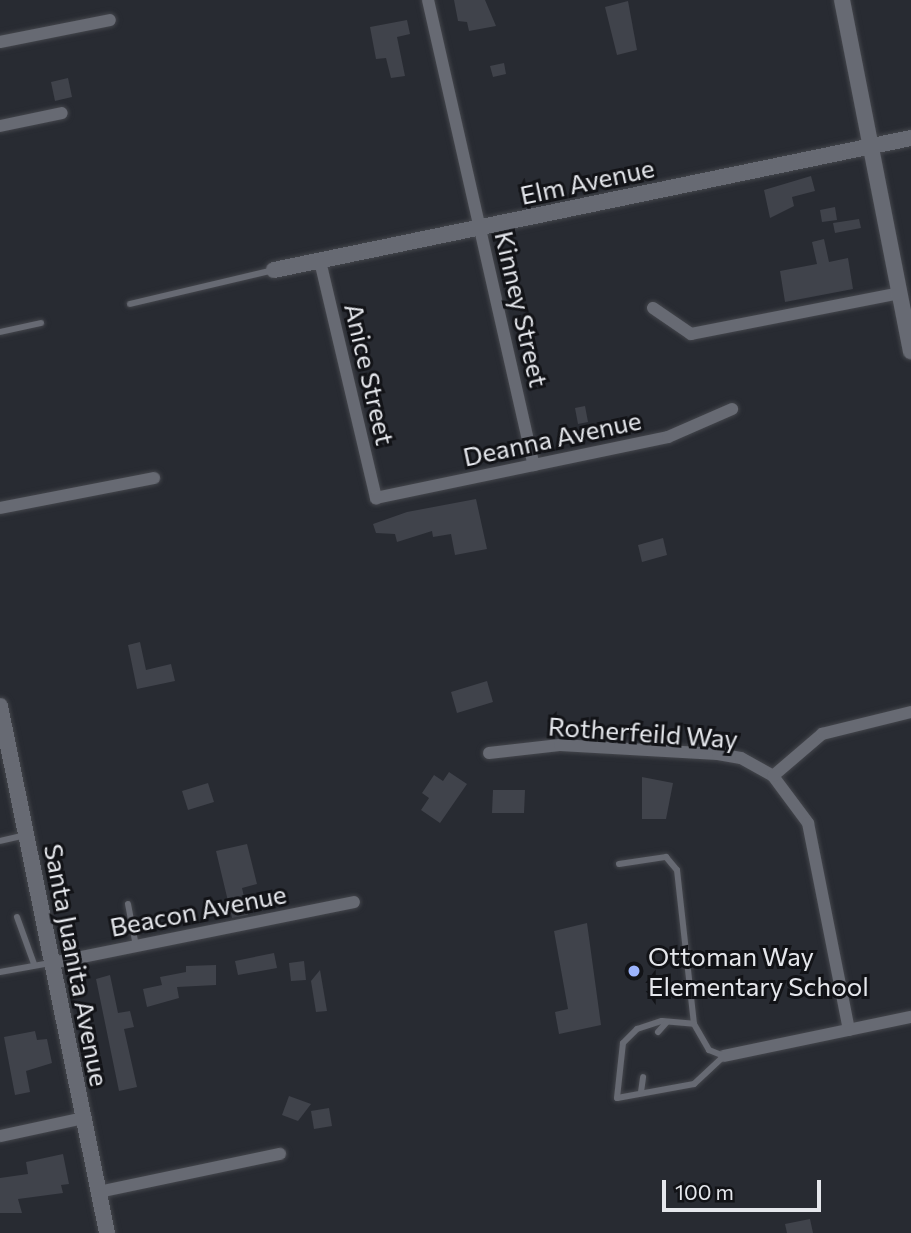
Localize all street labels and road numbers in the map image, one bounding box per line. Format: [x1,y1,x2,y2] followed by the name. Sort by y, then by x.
[517,152,657,210] street label: Elm Avenue
[489,228,555,390] street label: Kinney Street
[339,300,401,448] street label: Anice Street
[460,404,644,472] street label: Deanna Avenue
[547,710,739,754] street label: Rotherfeild Way
[38,841,116,1089] street label: Santa Juanita Avenue
[107,878,289,942] street label: Beacon Avenue

